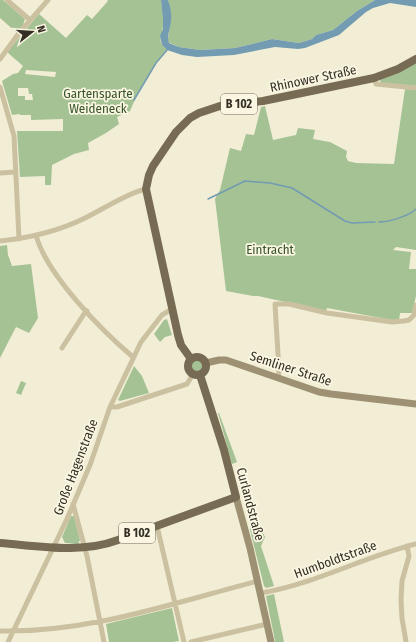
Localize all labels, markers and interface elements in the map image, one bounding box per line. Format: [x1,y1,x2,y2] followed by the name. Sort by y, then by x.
[12,12,52,52] north arrow
[34,24,48,34] text: N
[268,62,358,95] street label: Rhinower Straße
[63,86,133,116] park label: Gartensparte Weideneck
[221,94,257,114] road number: B 102
[246,242,295,257] park label: Eintracht
[248,348,334,389] street label: Semliner Straße
[50,417,101,517] street label: Große Hagenstraße
[234,466,267,542] street label: Curlandstraße
[119,523,155,543] road number: B 102
[292,538,378,581] street label: Humboldtstraße

